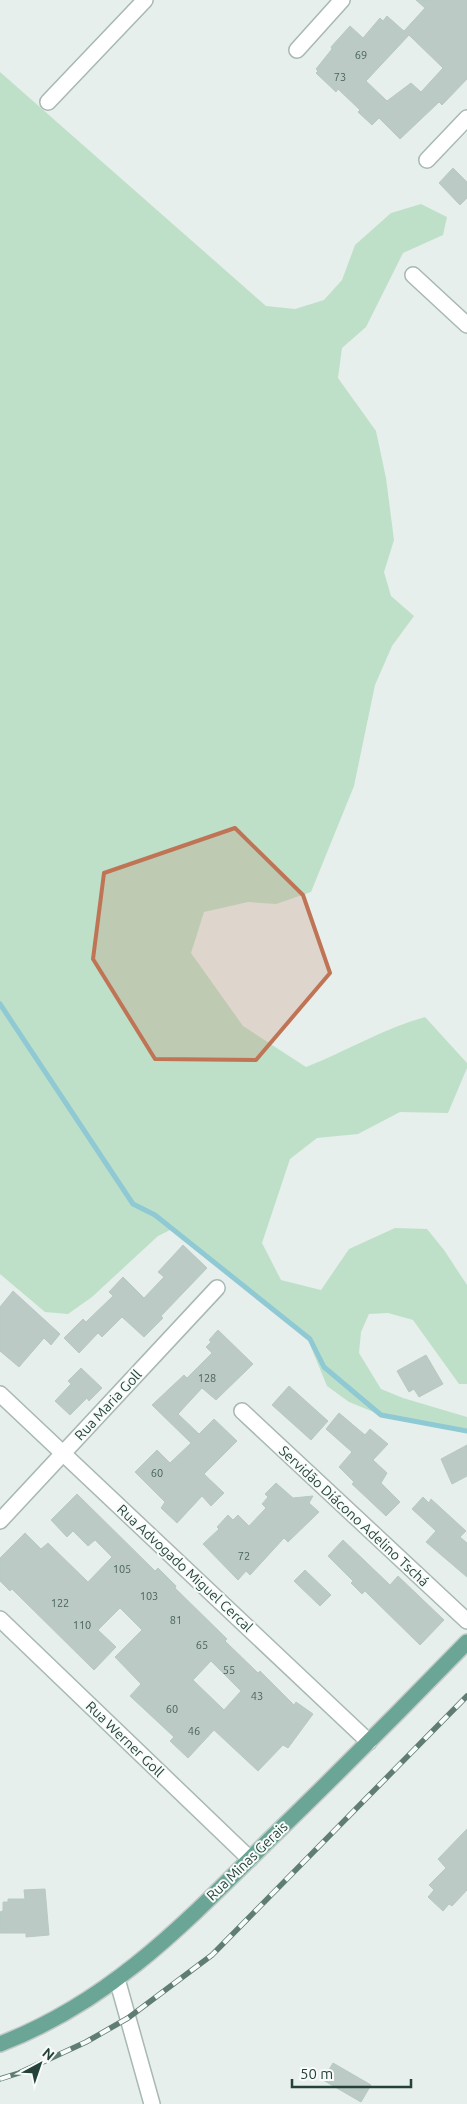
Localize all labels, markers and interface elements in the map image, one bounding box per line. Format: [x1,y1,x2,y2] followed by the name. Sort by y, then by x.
[355,49,367,61] house number: 69
[334,71,346,83] house number: 73
[71,1366,145,1444] street label: Rua Maria Goll
[198,1372,216,1384] house number: 128
[276,1442,432,1590] street label: Servidão Diácono Adelino Tschá
[151,1467,163,1479] house number: 60
[114,1501,256,1635] street label: Rua Advogado Miguel Cercal
[238,1550,250,1562] house number: 72
[113,1563,131,1575] house number: 105
[140,1590,158,1602] house number: 103
[51,1597,69,1609] house number: 122
[170,1614,182,1626] house number: 81
[73,1619,91,1631] house number: 110
[196,1639,208,1651] house number: 65
[223,1664,235,1676] house number: 55
[251,1690,263,1702] house number: 43
[83,1698,167,1780] street label: Rua Werner Goll
[166,1703,178,1715] house number: 60
[188,1725,200,1737] house number: 46
[203,1818,291,1904] street label: Rua Minas Gerais
[15,2039,65,2089] north arrow
[39,2045,58,2064] text: N
[292,2056,411,2088] scale bar
[300,2065,333,2082] text: 50 m

